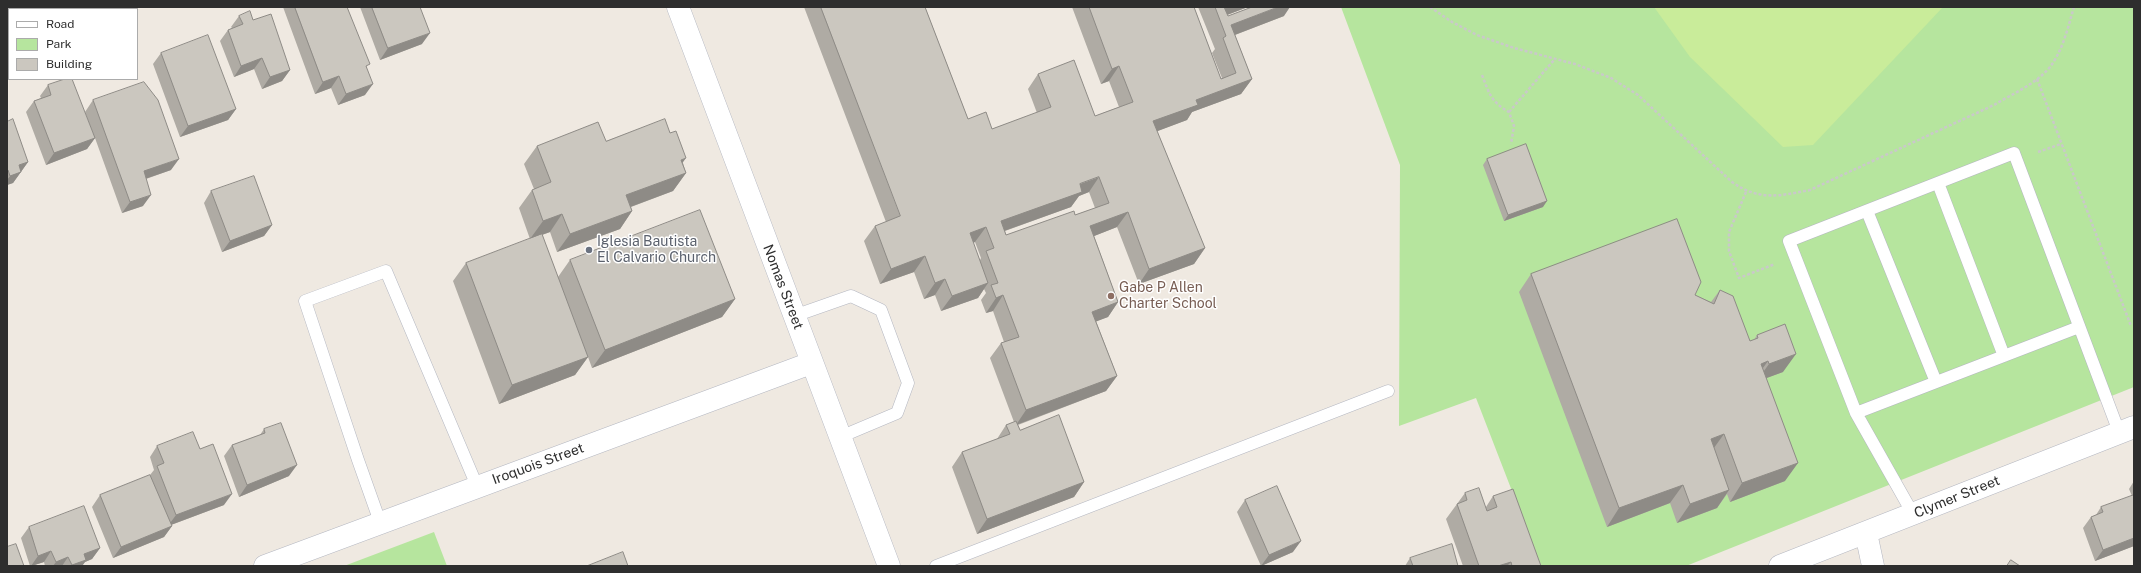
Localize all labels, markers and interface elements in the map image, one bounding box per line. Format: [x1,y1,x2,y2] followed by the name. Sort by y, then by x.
[8,8,138,80] legend
[46,17,74,31] text: Road
[46,37,72,51] text: Park
[46,57,92,71] text: Building
[597,234,716,266] place label: Iglesia Bautista El Calvario Church
[759,242,807,332] street label: Nomas Street
[584,245,594,255] marker: Iglesia Bautista El Calvario Church
[1119,280,1217,312] place label: Gabe P Allen Charter School
[1106,291,1116,301] marker: Gabe P Allen Charter School
[490,440,586,488] street label: Iroquois Street
[1912,472,2002,522] street label: Clymer Street

